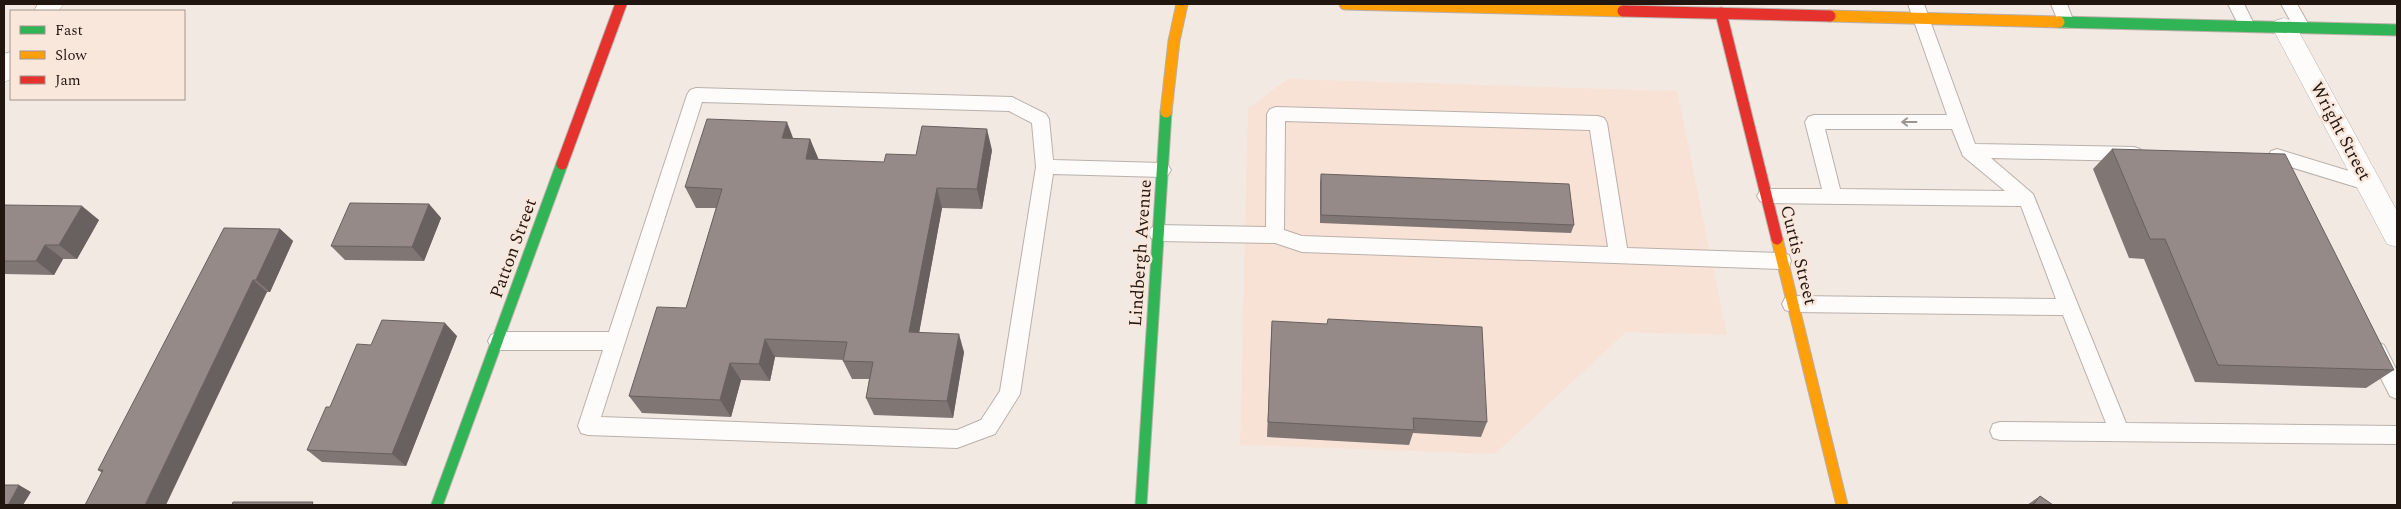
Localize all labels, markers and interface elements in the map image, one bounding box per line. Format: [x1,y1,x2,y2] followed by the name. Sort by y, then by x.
[10,10,185,100] legend
[55,19,83,42] text: Fast
[55,44,87,67] text: Slow
[55,69,81,92] text: Jam
[2303,77,2378,185] street label: Wright Street
[1901,117,1918,127] one-way arrow
[1122,178,1159,328] street label: Lindbergh Avenue
[483,194,544,302] street label: Patton Street
[1773,202,1824,308] street label: Curtis Street

